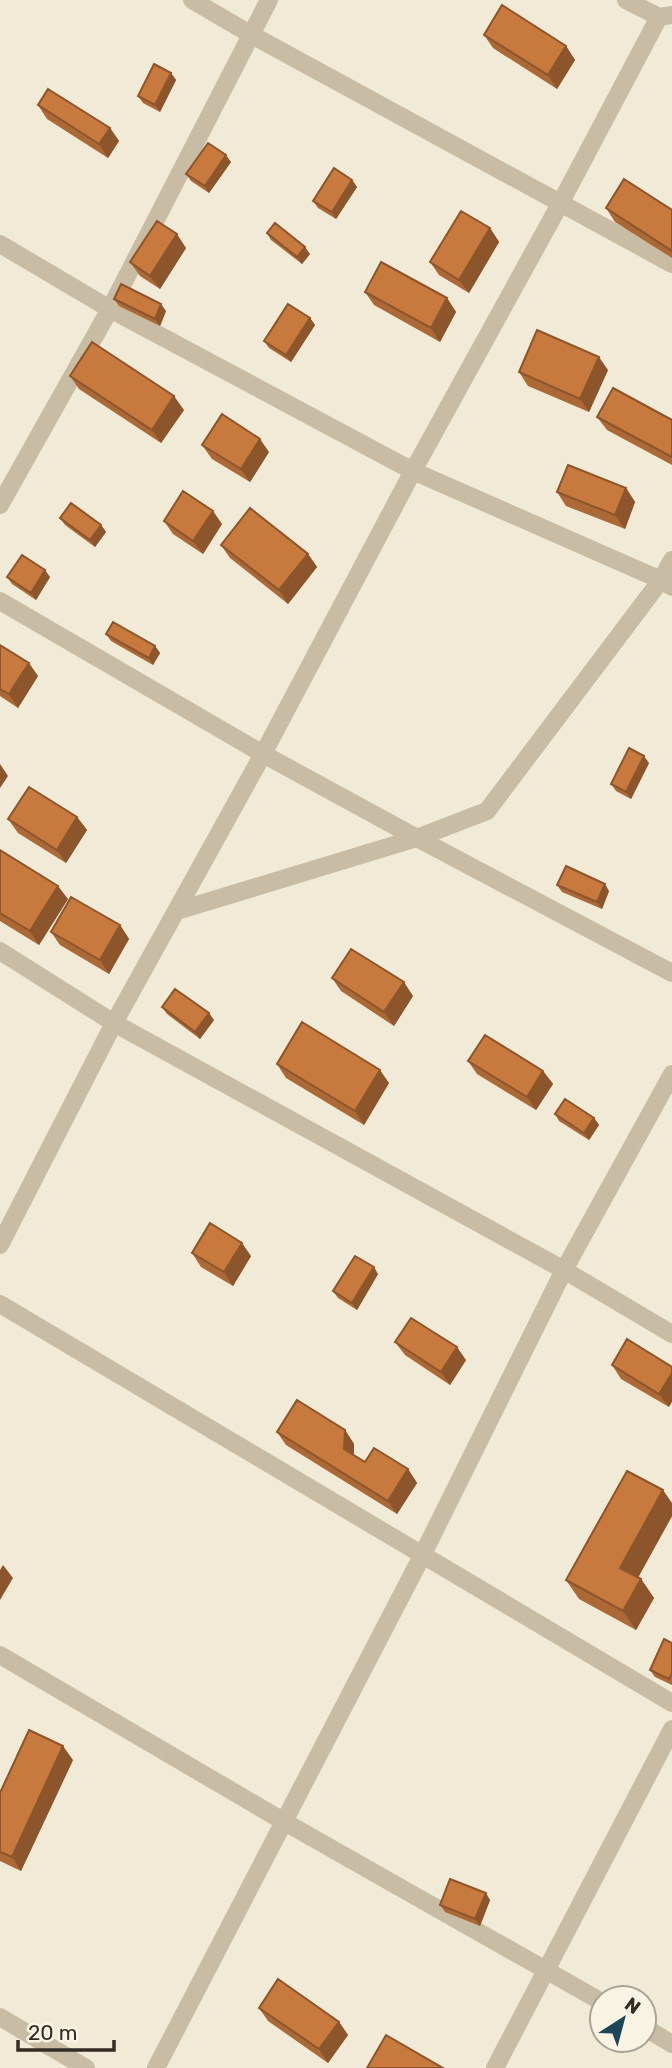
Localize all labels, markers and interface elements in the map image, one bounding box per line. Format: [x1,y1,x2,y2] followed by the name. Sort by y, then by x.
[588,1984,658,2054] north arrow
[620,1992,645,2019] text: N
[18,2008,114,2052] scale bar
[28,2020,77,2045] text: 20 m

